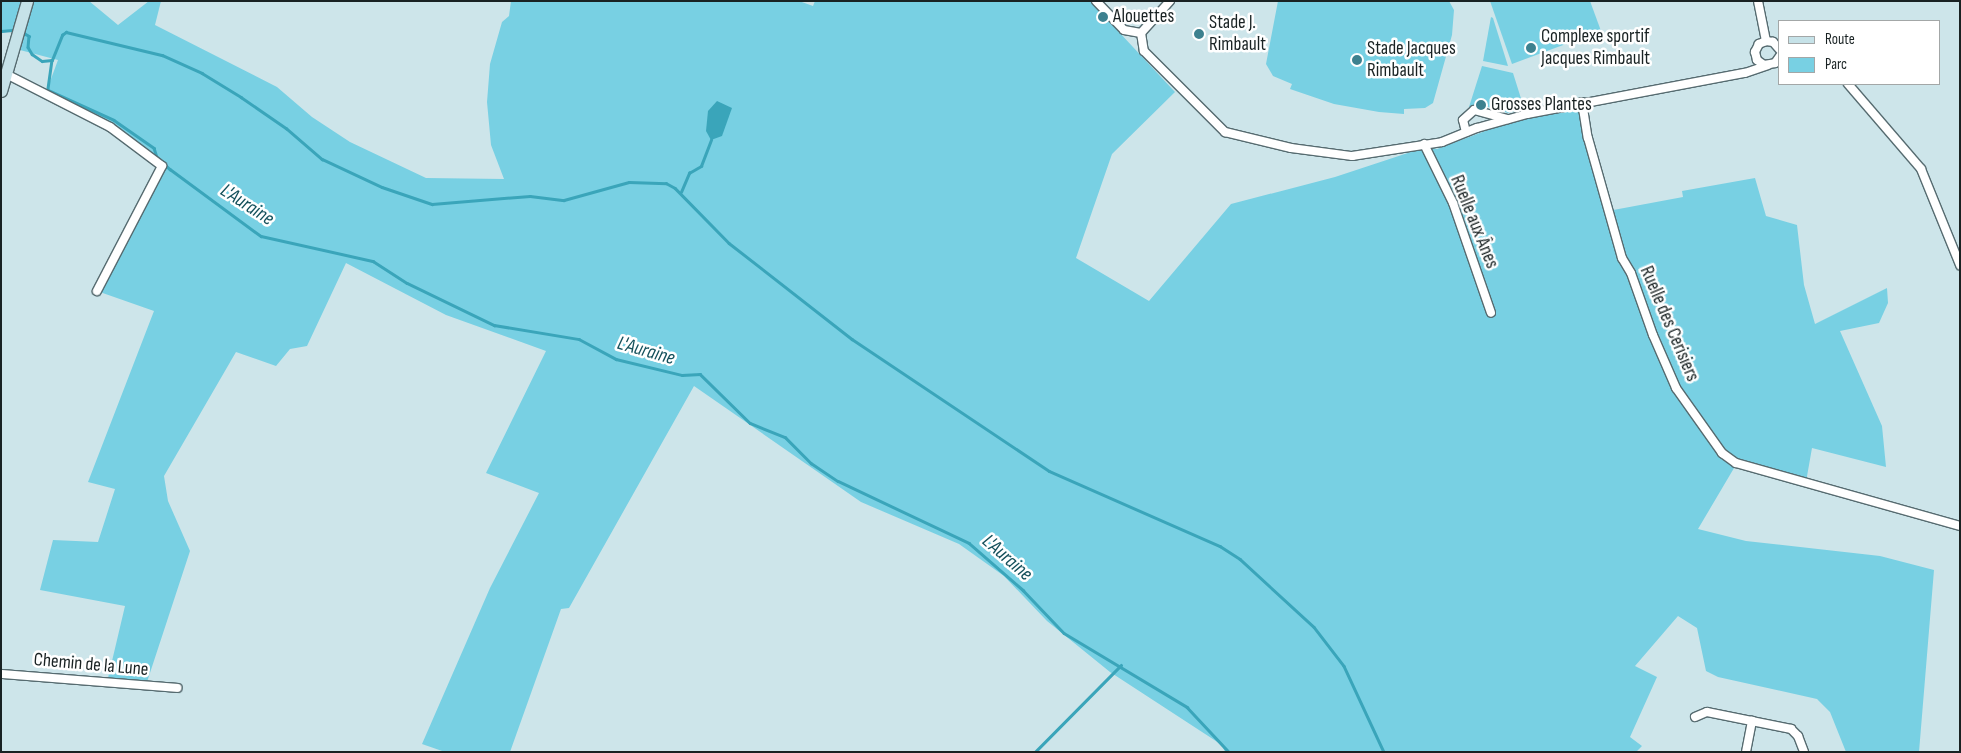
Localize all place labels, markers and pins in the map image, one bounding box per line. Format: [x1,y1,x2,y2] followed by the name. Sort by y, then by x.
[1113,6,1174,28] place label: Alouettes
[1097,11,1109,23] marker: Alouettes
[1209,12,1266,56] place label: Stade J. Rimbault
[1541,26,1650,70] place label: Complexe sportif Jacques Rimbault
[1193,28,1205,40] marker: Stade J. Rimbault
[1367,38,1456,82] place label: Stade Jacques Rimbault
[1525,42,1537,54] marker: Complexe sportif Jacques Rimbault
[1351,54,1363,66] marker: Stade Jacques Rimbault
[1491,94,1592,116] place label: Grosses Plantes
[1475,99,1487,111] marker: Grosses Plantes

